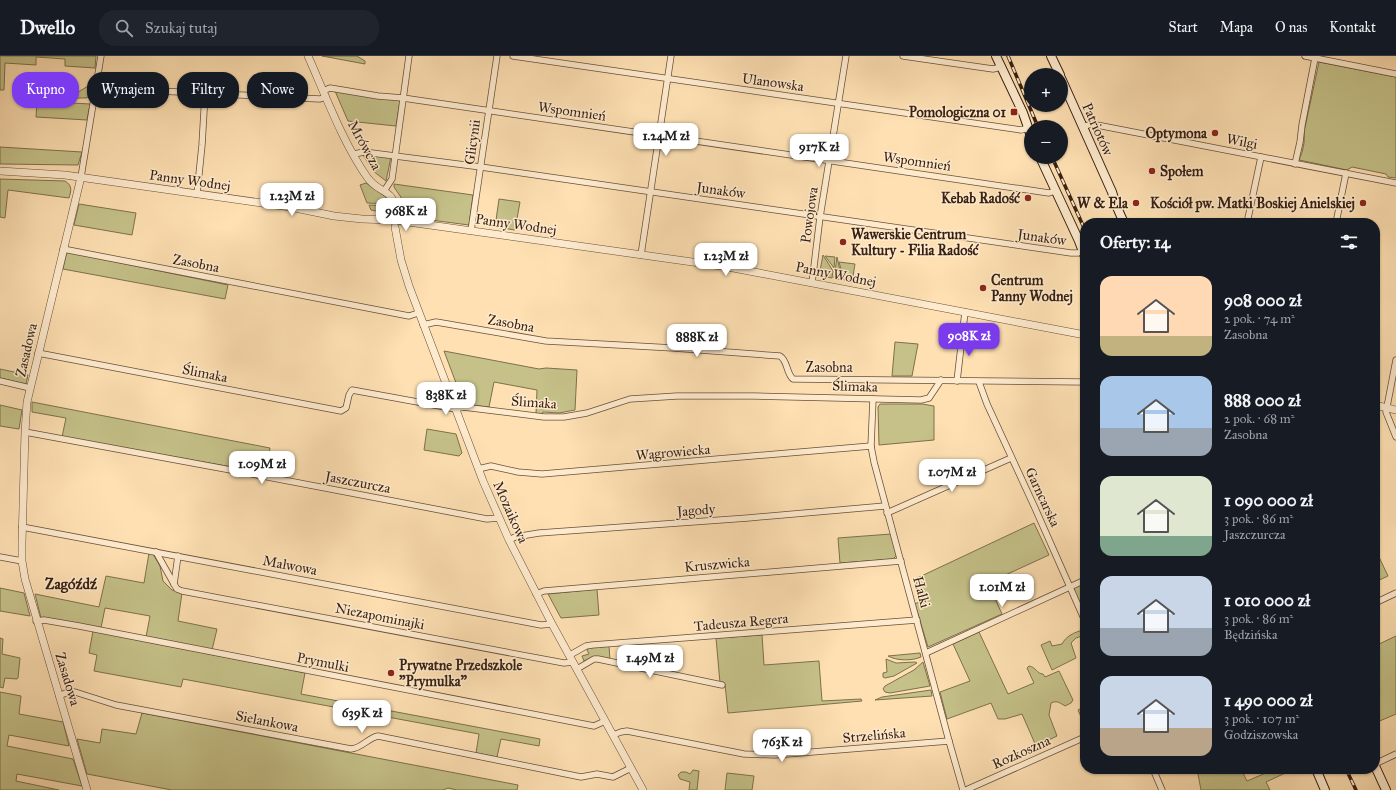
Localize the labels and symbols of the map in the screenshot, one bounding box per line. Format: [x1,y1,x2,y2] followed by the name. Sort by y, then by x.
[741,70,805,95] street label: Ulanowska
[537,98,607,125] street label: Wspomnień
[1078,100,1117,159] street label: Patriotów
[909,104,1006,122] place label: Pomologiczna 01
[1009,107,1019,117] marker: Pomologiczna 01
[344,117,385,173] street label: Mrówcza
[461,118,484,166] street label: Glicynii
[625,123,707,157] pin: 1.24M zł
[1145,125,1208,143] place label: Optymona
[1210,128,1220,138] marker: Optymona
[1225,130,1259,153] street label: Wilgi
[782,134,856,168] pin: 917K zł
[882,148,952,175] street label: Wspomnień
[1160,163,1204,181] place label: Społem
[148,166,232,195] street label: Panny Wodnej
[1147,166,1157,176] marker: Społem
[693,178,747,203] street label: Junaków
[251,183,333,217] pin: 1.23M zł
[797,186,822,244] street label: Powojowa
[941,190,1021,207] place label: Kebab Radość
[1023,193,1033,203] marker: Kebab Radość
[1077,195,1129,212] place label: W & Ela
[1150,195,1355,213] place label: Kościół pw. Matki Boskiej Anielskiej
[369,198,443,232] pin: 968K zł
[1131,198,1141,208] marker: W & Ela
[1358,198,1368,208] marker: Kościół pw. Matki Boskiej Anielskiej
[474,210,558,239] street label: Panny Wodnej
[1014,225,1068,250] street label: Junaków
[851,226,980,260] place label: Wawerskie Centrum Kultury - Filia Radość
[838,237,848,247] marker: Wawerskie Centrum Kultury - Filia Radość
[685,243,767,277] pin: 1.23M zł
[171,251,221,276] street label: Zasobna
[794,258,878,291] street label: Panny Wodnej
[991,272,1073,306] place label: Centrum Panny Wodnej
[978,283,988,293] marker: Centrum Panny Wodnej
[486,311,536,336] street label: Zasobna
[12,321,41,379] street label: Zasadowa
[932,323,1006,357] pin: 908K zł
[660,324,734,358] pin: 888K zł
[181,359,229,386] street label: Ślimaka
[805,359,853,376] street label: Zasobna
[832,375,878,396] street label: Ślimaka
[409,382,483,416] pin: 838K zł
[511,390,558,413] street label: Ślimaka
[635,441,711,464] street label: Wągrowiecka
[221,451,303,485] pin: 1.09M zł
[911,459,993,493] pin: 1.07M zł
[1021,465,1064,530] street label: Garncarska
[322,467,392,498] street label: Jaszczurcza
[489,479,532,546] street label: Mozaikowa
[674,501,716,521] street label: Jagody
[261,552,319,579] street label: Malwowa
[684,553,751,576] street label: Kruszwicka
[909,574,934,610] street label: Halki
[961,574,1043,608] pin: 1.01M zł
[45,575,97,594] district label: Zagóźdź
[334,599,426,634] street label: Niezapominajki
[693,610,789,635] street label: Tadeusza Regera
[609,645,691,679] pin: 1.49M zł
[295,649,351,676] street label: Prymulki
[51,650,84,708] street label: Zasadowa
[399,657,522,691] place label: Prywatne Przedszkole "Prymulka"
[386,668,396,678] marker: Prywatne Przedszkole "Prymulka"
[325,700,399,734] pin: 639K zł
[234,707,300,736] street label: Sielankowa
[842,724,906,747] street label: Strzelińska
[745,729,819,763] pin: 763K zł
[989,732,1053,773] street label: Rozkoszna

